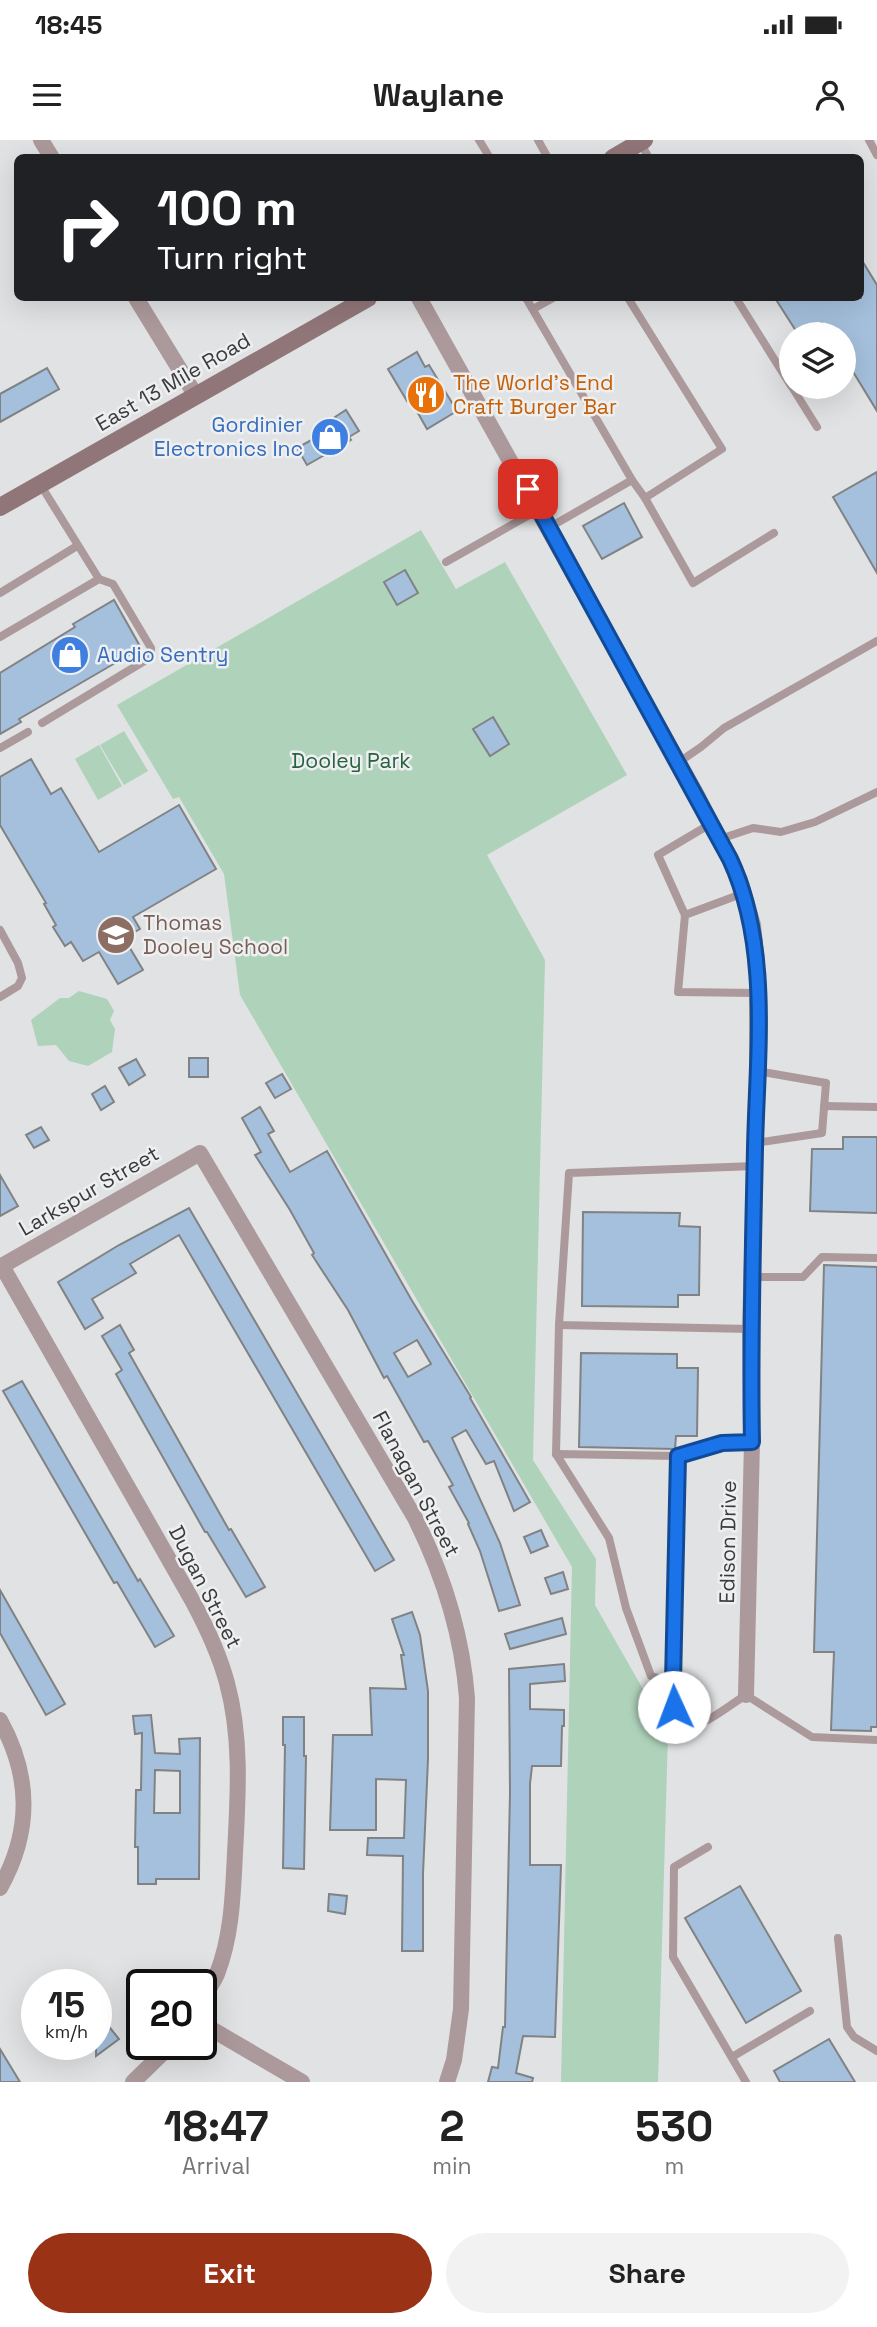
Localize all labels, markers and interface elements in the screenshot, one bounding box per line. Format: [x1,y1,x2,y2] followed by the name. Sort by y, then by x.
[35,8,102,42] text: 18:45
[373,75,504,115] text: Waylane
[28,76,66,114] icon: menu
[811,76,849,114] icon: person
[157,177,297,239] text: 100 m
[42,182,133,273] icon: right
[157,238,307,278] text: Turn right
[779,322,856,399] map controls
[779,322,856,399] button: layers
[90,326,255,437] street label: East 13 Mile Road
[453,369,617,420] place label: The World's End Craft Burger Bar
[405,374,447,416] restaurant icon: The World's End Craft Burger Bar
[154,411,303,462] place label: Gordinier Electronics Inc
[309,416,351,458] shop icon: Gordinier Electronics Inc
[498,459,558,519] pin
[509,470,547,508] icon: arrive
[49,634,91,676] shop icon: Audio Sentry
[97,641,228,668] place label: Audio Sentry
[291,747,411,774] park label: Dooley Park
[143,909,288,960] place label: Thomas Dooley School
[95,914,137,956] school or university icon: Thomas Dooley School
[14,1140,164,1242] street label: Larkspur Street
[367,1406,466,1561] street label: Flanagan Street
[713,1480,742,1604] street label: Edison Drive
[163,1521,248,1653] street label: Dugan Street
[637,1670,711,1744] position arrow
[126,1969,217,2060] speed limit sign: 20
[48,1983,85,2027] text: 15
[45,2020,88,2043] text: km/h
[164,2100,269,2153] text: 18:47
[439,2100,464,2153] text: 2
[635,2100,713,2153] text: 530
[182,2151,250,2181] text: Arrival
[432,2151,472,2181] text: min
[664,2151,684,2181] text: m
[28,2233,432,2313] button: Exit
[446,2233,849,2313] button: Share

